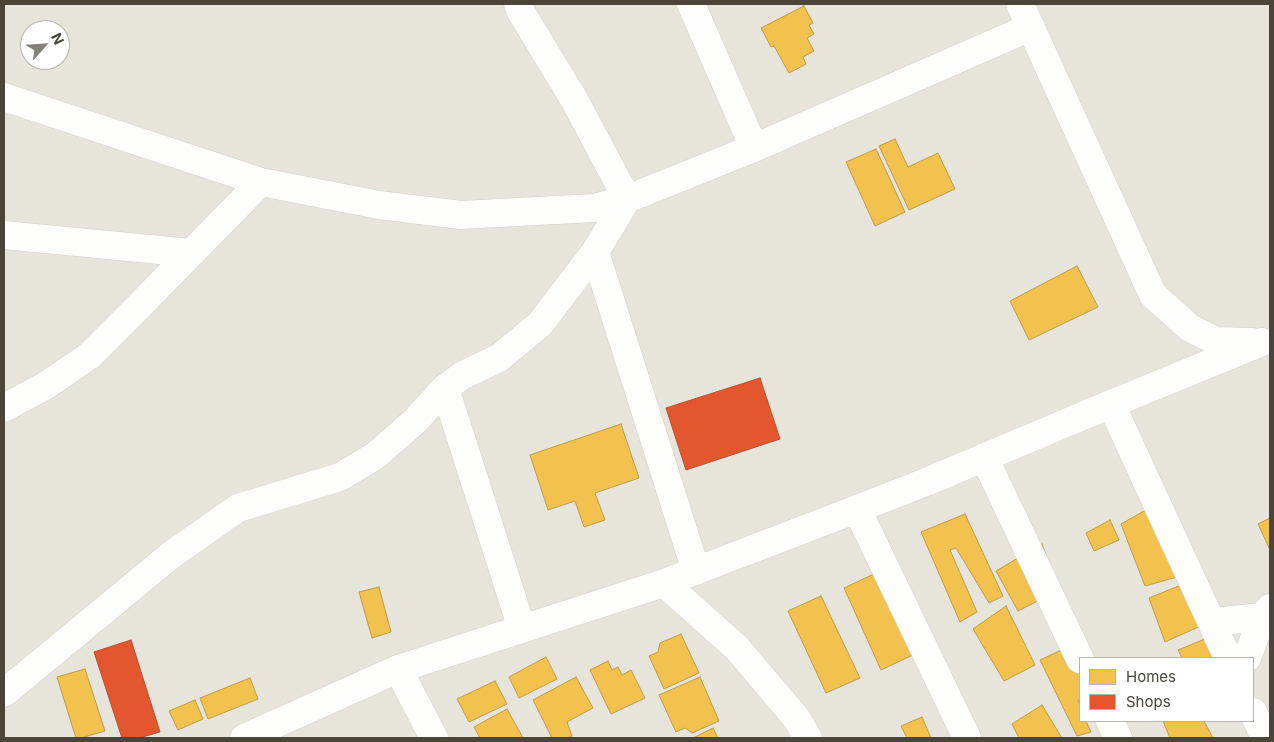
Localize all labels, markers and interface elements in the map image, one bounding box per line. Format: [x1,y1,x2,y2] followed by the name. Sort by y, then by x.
[20,20,70,70] north arrow
[48,30,68,47] text: N
[1079,657,1254,722] legend
[1126,667,1176,686] text: Homes
[1126,692,1171,711] text: Shops

